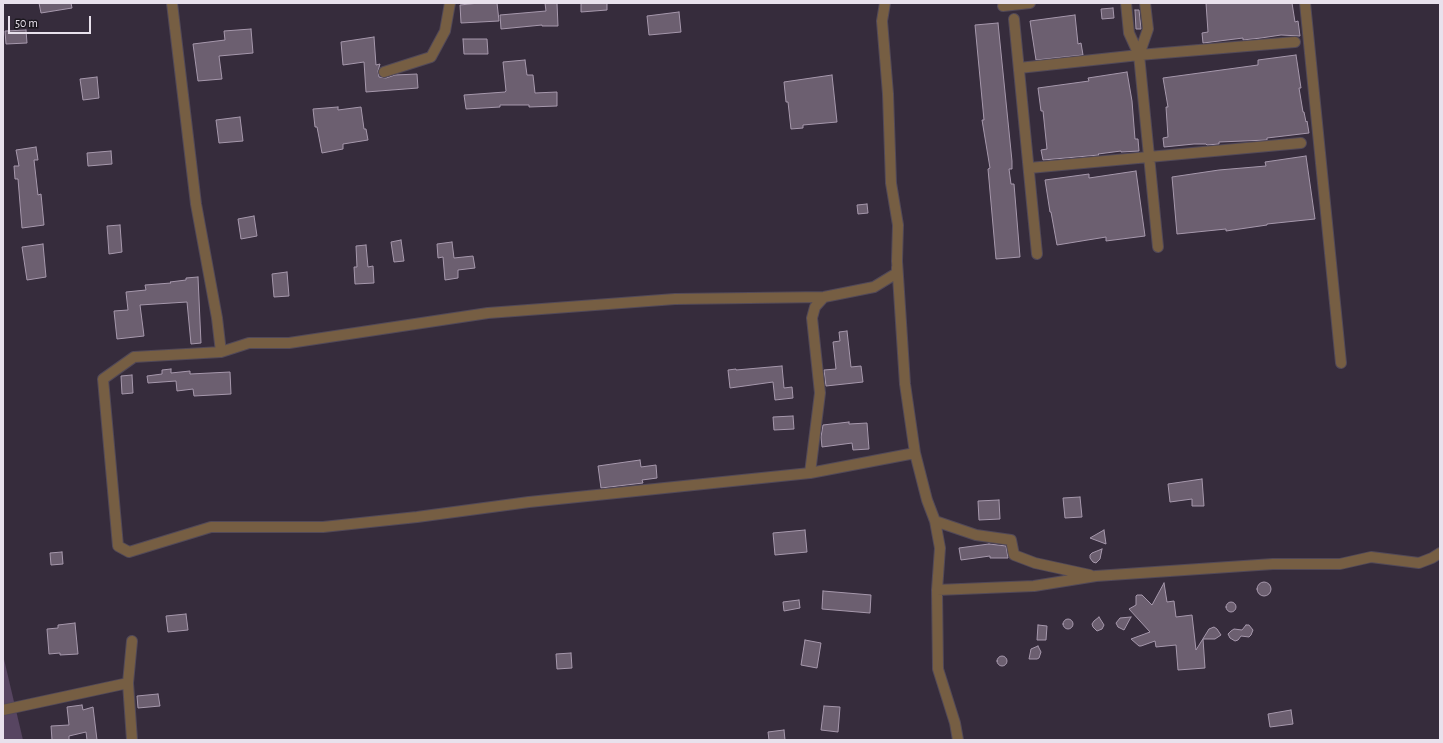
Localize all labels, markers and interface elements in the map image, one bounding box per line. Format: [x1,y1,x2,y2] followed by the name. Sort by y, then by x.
[10,8,93,34] scale bar
[15,17,38,29] text: 50 m

